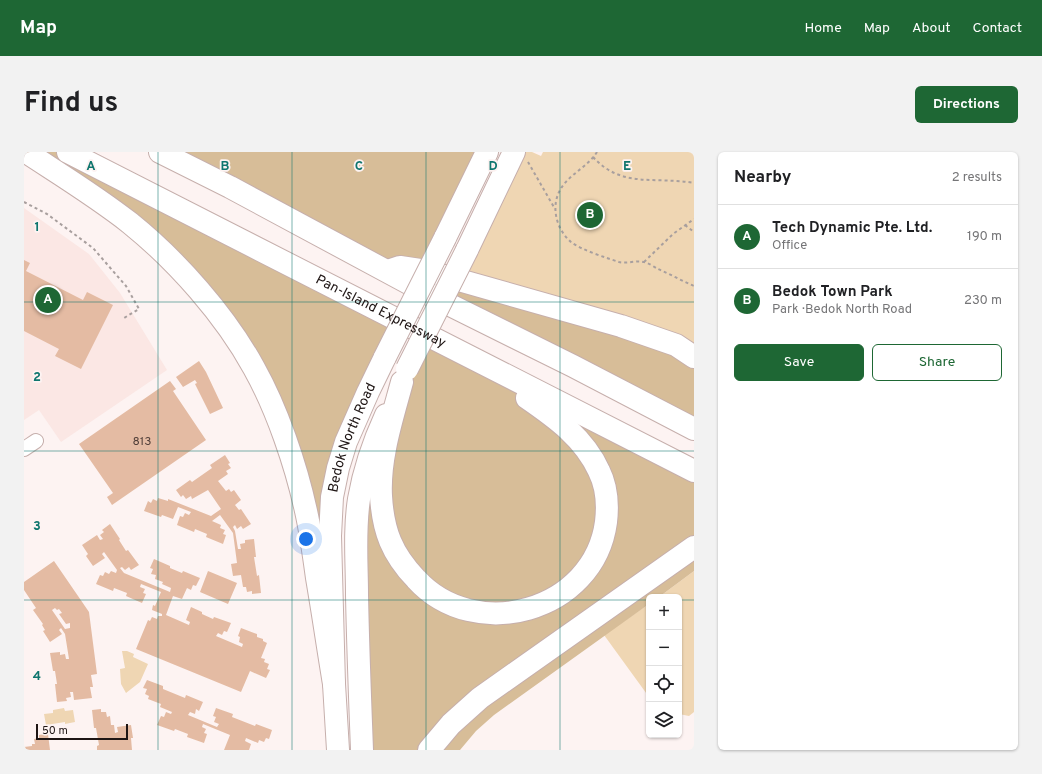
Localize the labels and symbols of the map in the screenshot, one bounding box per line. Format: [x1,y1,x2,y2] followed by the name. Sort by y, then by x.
[86,159,96,175] text: A
[221,159,230,175] text: B
[355,159,363,175] text: C
[488,159,498,175] text: D
[623,159,631,175] text: E
[577,200,603,230] pin: B
[34,220,40,236] text: 1
[313,271,449,352] street label: Pan-Island Expressway
[35,285,61,315] pin: A
[33,370,41,386] text: 2
[325,380,380,494] street label: Bedok North Road
[132,434,152,450] house number: 813
[33,519,41,535] text: 3
[296,529,316,549] your location
[33,669,41,685] text: 4
[36,722,128,741] scale bar

